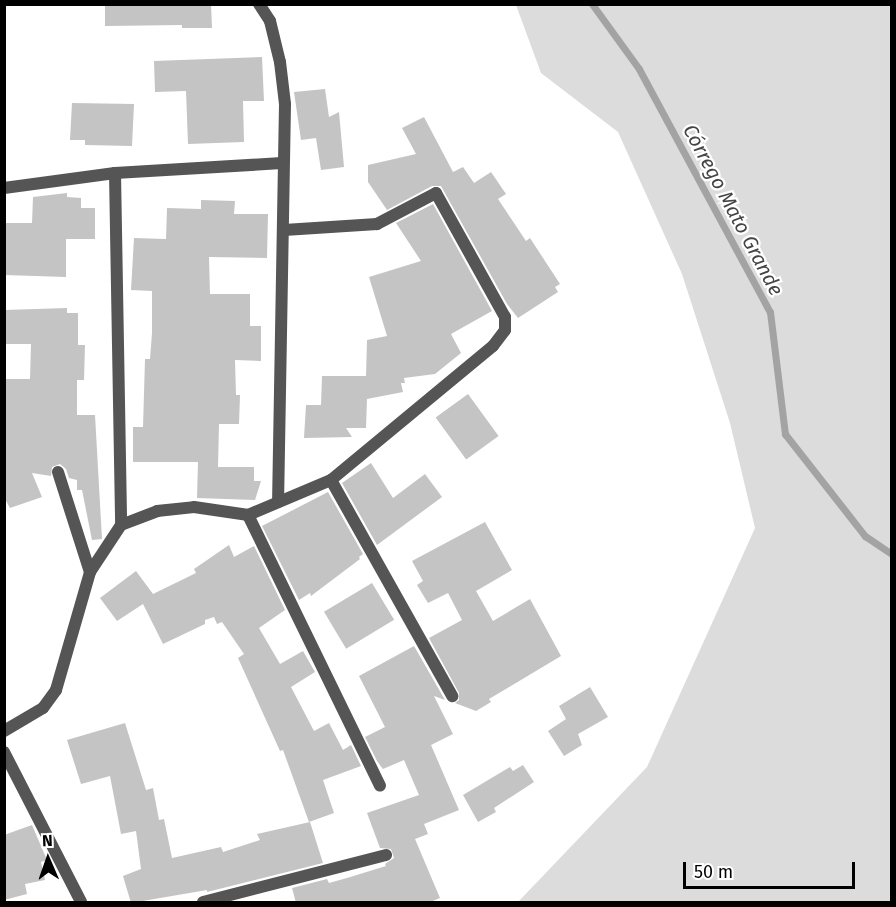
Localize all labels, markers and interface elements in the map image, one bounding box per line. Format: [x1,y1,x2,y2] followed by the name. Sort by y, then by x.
[678,120,788,300] water label: Córrego Mato Grande
[18,829,78,889] north arrow
[42,831,53,850] text: N
[686,850,858,888] scale bar
[694,861,733,883] text: 50 m

